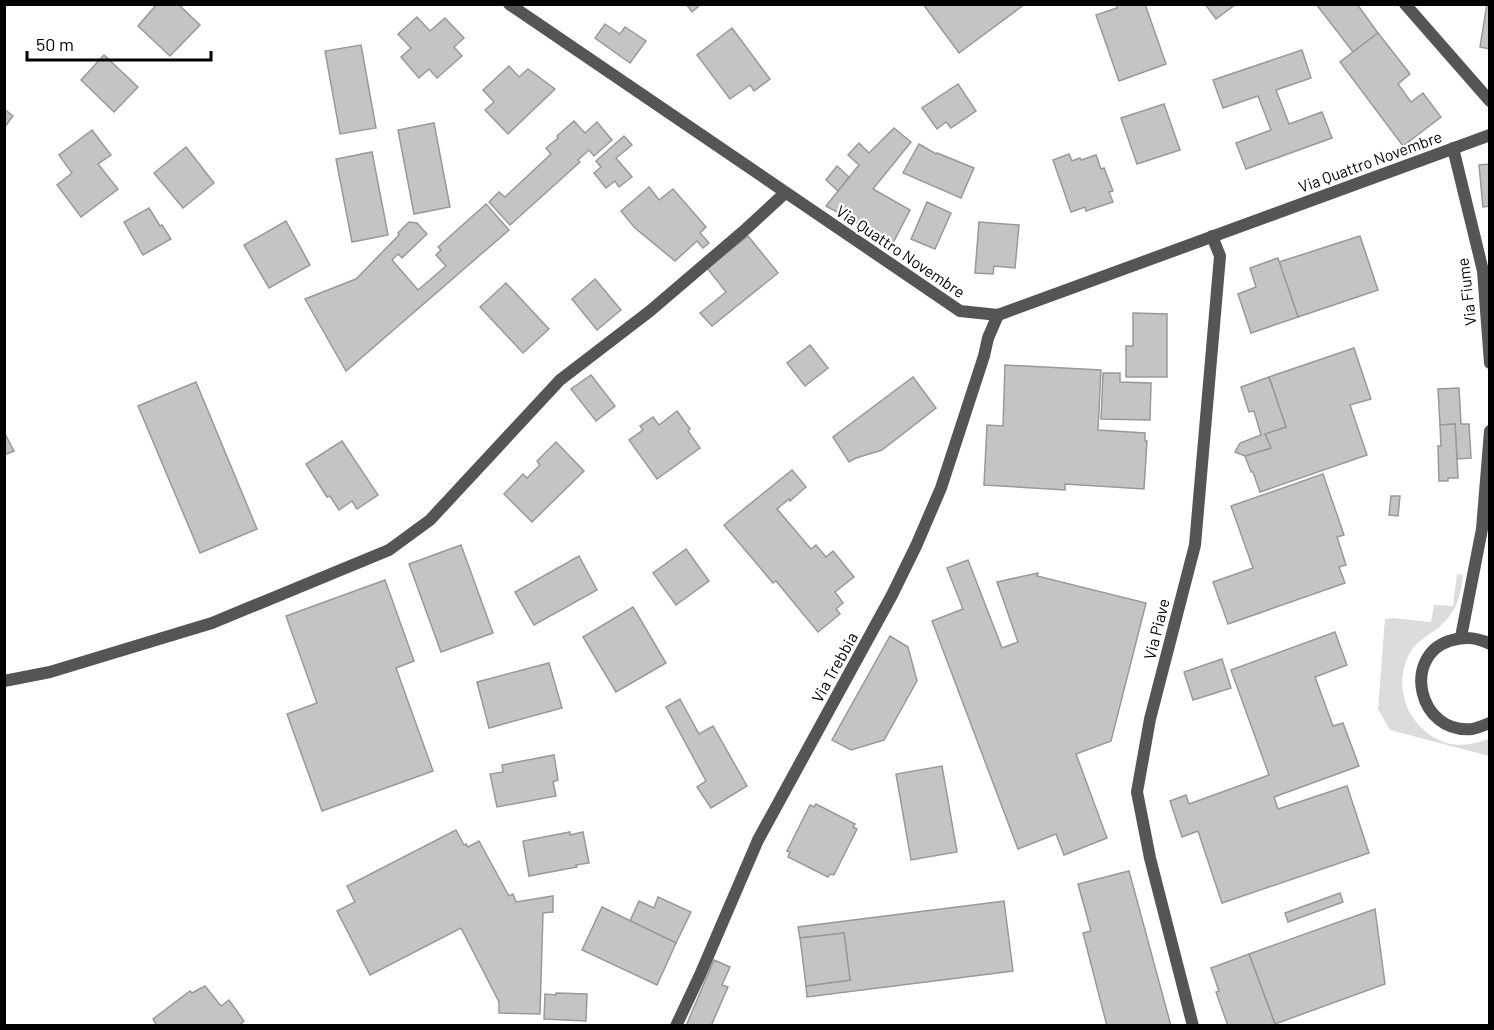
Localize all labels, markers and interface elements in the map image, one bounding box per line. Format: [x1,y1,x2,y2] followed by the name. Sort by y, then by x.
[27,24,212,62] scale bar
[36,33,74,55] text: 50 m
[1296,126,1444,196] street label: Via Quattro Novembre
[833,201,969,301] street label: Via Quattro Novembre
[1452,257,1480,327] street label: Via Fiume
[1139,596,1173,662] street label: Via Piave
[807,629,861,705] street label: Via Trebbia

